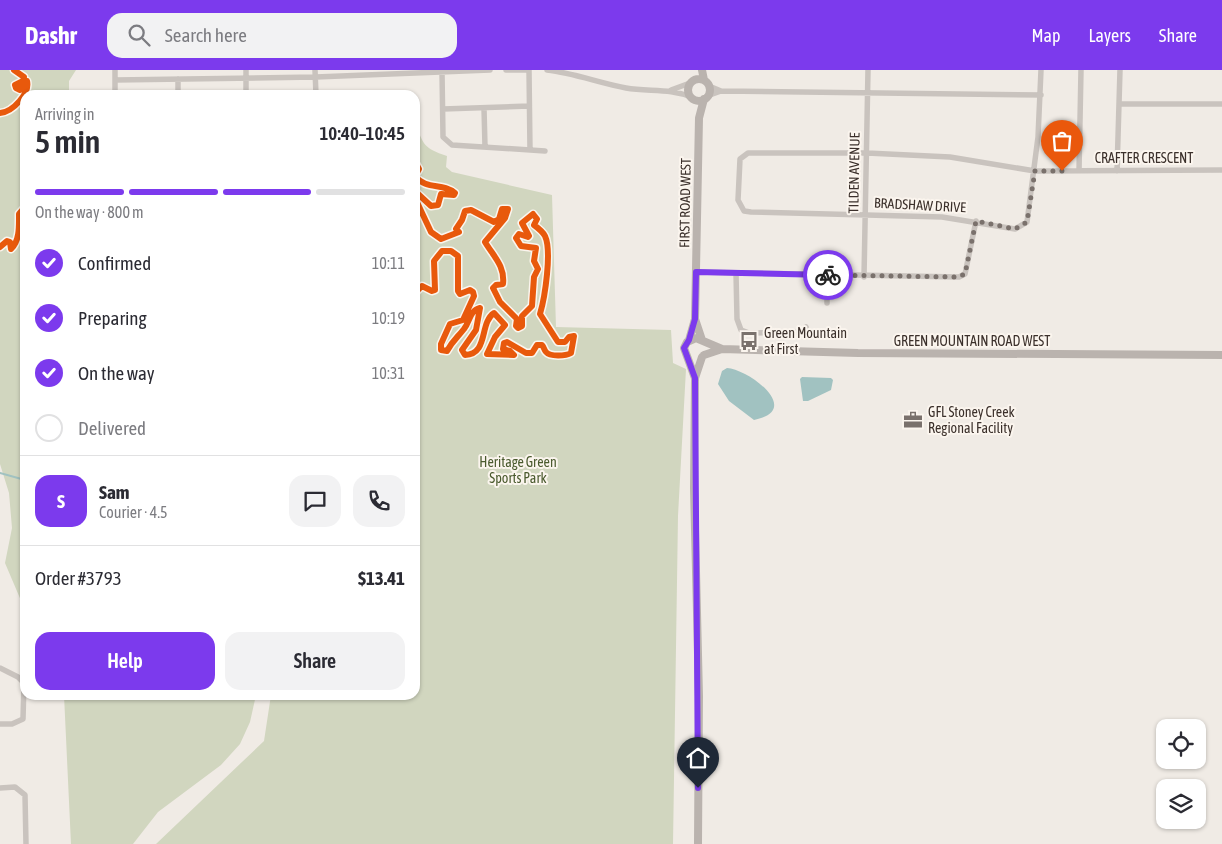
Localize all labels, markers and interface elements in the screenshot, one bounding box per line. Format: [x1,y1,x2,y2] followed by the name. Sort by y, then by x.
[107,13,457,58] search box
[125,21,153,49] icon: search
[25,22,77,49] text: Dashr
[165,24,247,46] text: Search here
[1031,25,1060,46] text: Map
[1088,25,1131,46] text: Layers
[1159,25,1197,46] text: Share
[35,105,95,123] text: Arriving in
[1041,120,1083,171] pin
[319,122,405,144] text: 10:40–10:45
[35,123,100,160] text: 5 min
[1048,127,1076,155] icon: bag
[845,132,863,214] street label: TILDEN AVENUE
[1095,150,1193,166] street label: CRAFTER CRESCENT
[676,158,694,248] street label: FIRST ROAD WEST
[874,195,967,215] street label: BRADSHAW DRIVE
[35,203,144,221] text: On the way · 800 m
[35,249,63,277] icon: check
[803,250,853,300] courier
[78,252,151,274] text: Confirmed
[372,254,405,272] text: 10:11
[814,261,842,289] icon: bike
[35,304,63,332] icon: check
[78,307,147,329] text: Preparing
[372,309,405,327] text: 10:19
[764,325,847,357] place label: Green Mountain at First
[738,330,760,352] bus stop icon: Green Mountain at First
[894,333,1050,349] street label: GREEN MOUNTAIN ROAD WEST
[35,359,63,387] icon: check
[78,362,155,384] text: On the way
[372,364,405,382] text: 10:31
[928,404,1015,436] place label: GFL Stoney Creek Regional Facility
[902,409,924,431] office icon: GFL Stoney Creek Regional Facility
[78,417,146,439] text: Delivered
[479,454,557,486] park label: Heritage Green Sports Park
[289,475,341,527] button: chat
[353,475,405,527] button: phone
[99,481,130,503] text: Sam
[57,490,65,512] text: S
[99,503,168,521] text: Courier · 4.5
[35,567,122,589] text: Order #3793
[358,567,405,589] text: $13.41
[35,632,215,690] button: Help
[225,632,405,690] button: Share
[1156,719,1206,829] map controls
[1156,719,1206,769] button: locate
[677,737,719,788] pin
[684,744,712,772] icon: home
[1156,779,1206,829] button: layers

